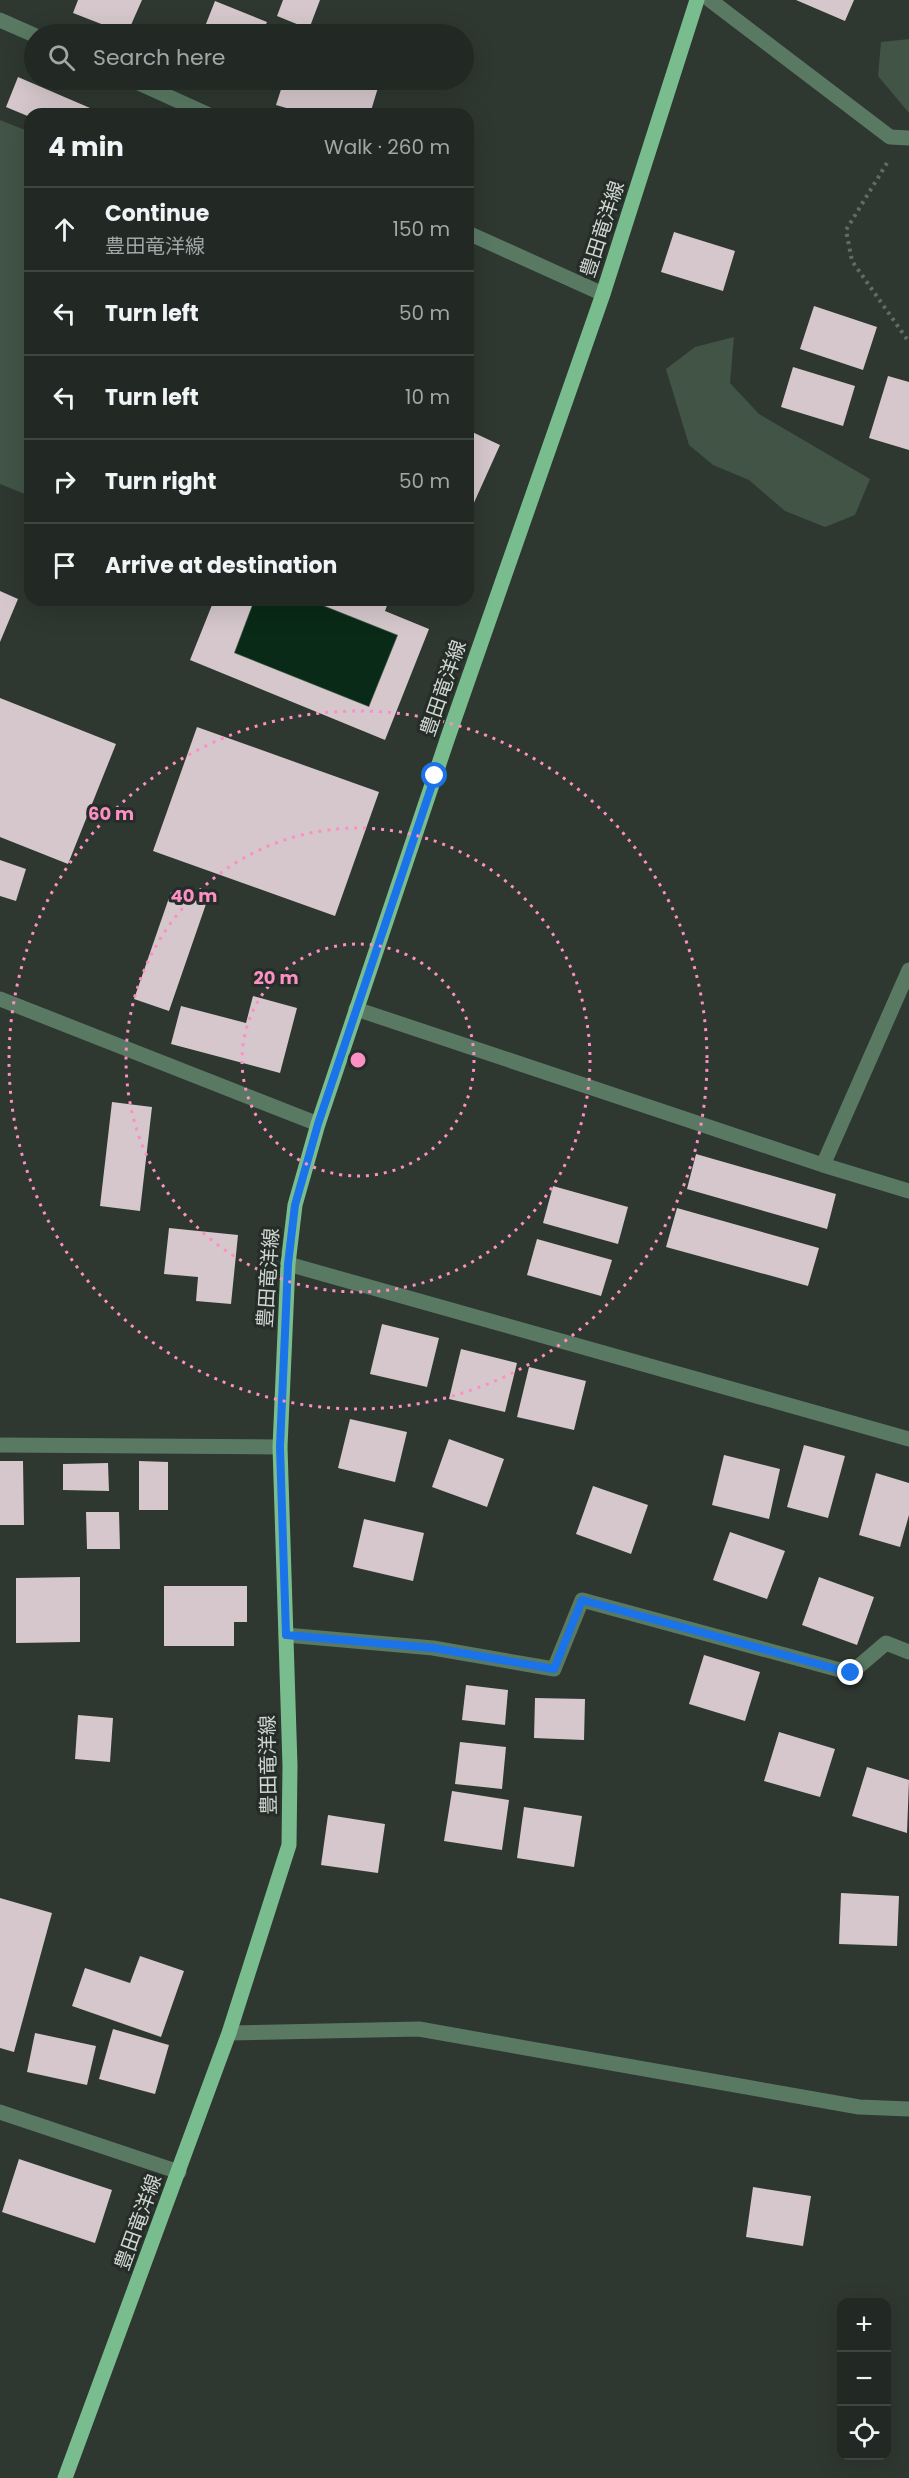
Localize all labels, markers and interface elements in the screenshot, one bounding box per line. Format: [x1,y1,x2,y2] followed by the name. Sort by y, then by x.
[24,24,474,90] search box
[45,41,78,74] icon: search
[93,42,226,73] text: Search here
[48,129,124,165] text: 4 min
[324,133,450,161] text: Walk · 260 m
[573,177,631,281] street label: 豊田竜洋線
[105,198,209,229] text: Continue
[48,213,81,246] icon: ahead
[393,215,450,243] text: 150 m
[105,232,205,260] text: 豊田竜洋線
[48,297,81,330] icon: left
[105,298,199,329] text: Turn left
[399,299,450,327] text: 50 m
[48,381,81,414] icon: left
[105,382,199,413] text: Turn left
[405,383,450,411] text: 10 m
[48,465,81,498] icon: right
[105,466,216,497] text: Turn right
[399,467,450,495] text: 50 m
[48,549,81,582] icon: arrive
[105,550,337,581] text: Arrive at destination
[413,636,473,740] street label: 豊田竜洋線
[421,762,447,788] route start
[88,801,134,826] text: 60 m
[171,883,217,908] text: 40 m
[254,965,298,990] text: 20 m
[348,1050,368,1070] centre of rings
[251,1227,285,1329] street label: 豊田竜洋線
[837,1659,863,1685] route end
[253,1715,283,1815] street label: 豊田竜洋線
[108,2170,168,2274] street label: 豊田竜洋線
[837,2298,891,2460] map controls
[837,2298,891,2352] button: +
[837,2352,891,2406] button: −
[837,2406,891,2460] button: locate

